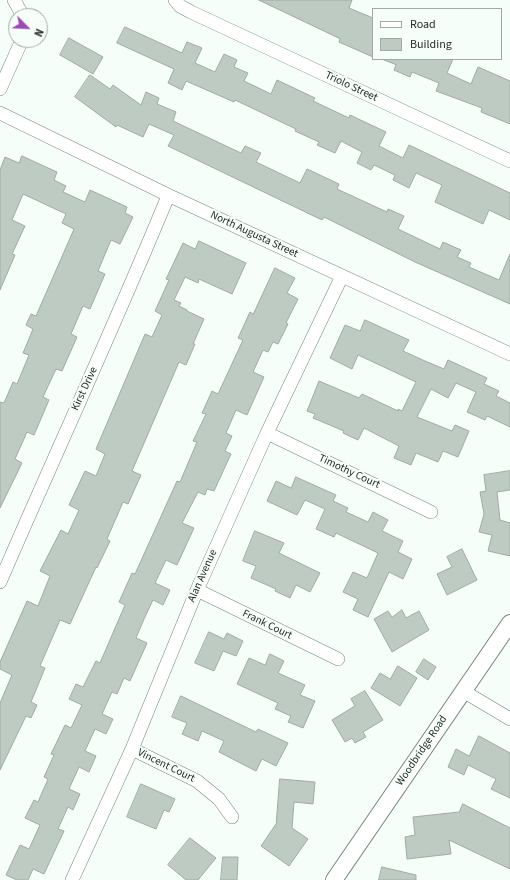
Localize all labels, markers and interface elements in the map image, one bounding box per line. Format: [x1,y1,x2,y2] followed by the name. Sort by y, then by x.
[8,8,48,48] north arrow
[372,8,502,60] legend
[410,16,436,33] text: Road
[30,26,47,39] text: N
[410,36,452,53] text: Building
[323,69,379,105] street label: Triolo Street
[208,209,300,261] street label: North Augusta Street
[69,365,101,413] street label: Kirst Drive
[316,452,382,492] street label: Timothy Court
[185,548,221,604] street label: Alan Avenue
[240,607,294,643] street label: Frank Court
[394,713,450,789] street label: Woodbridge Road
[135,746,197,786] street label: Vincent Court

